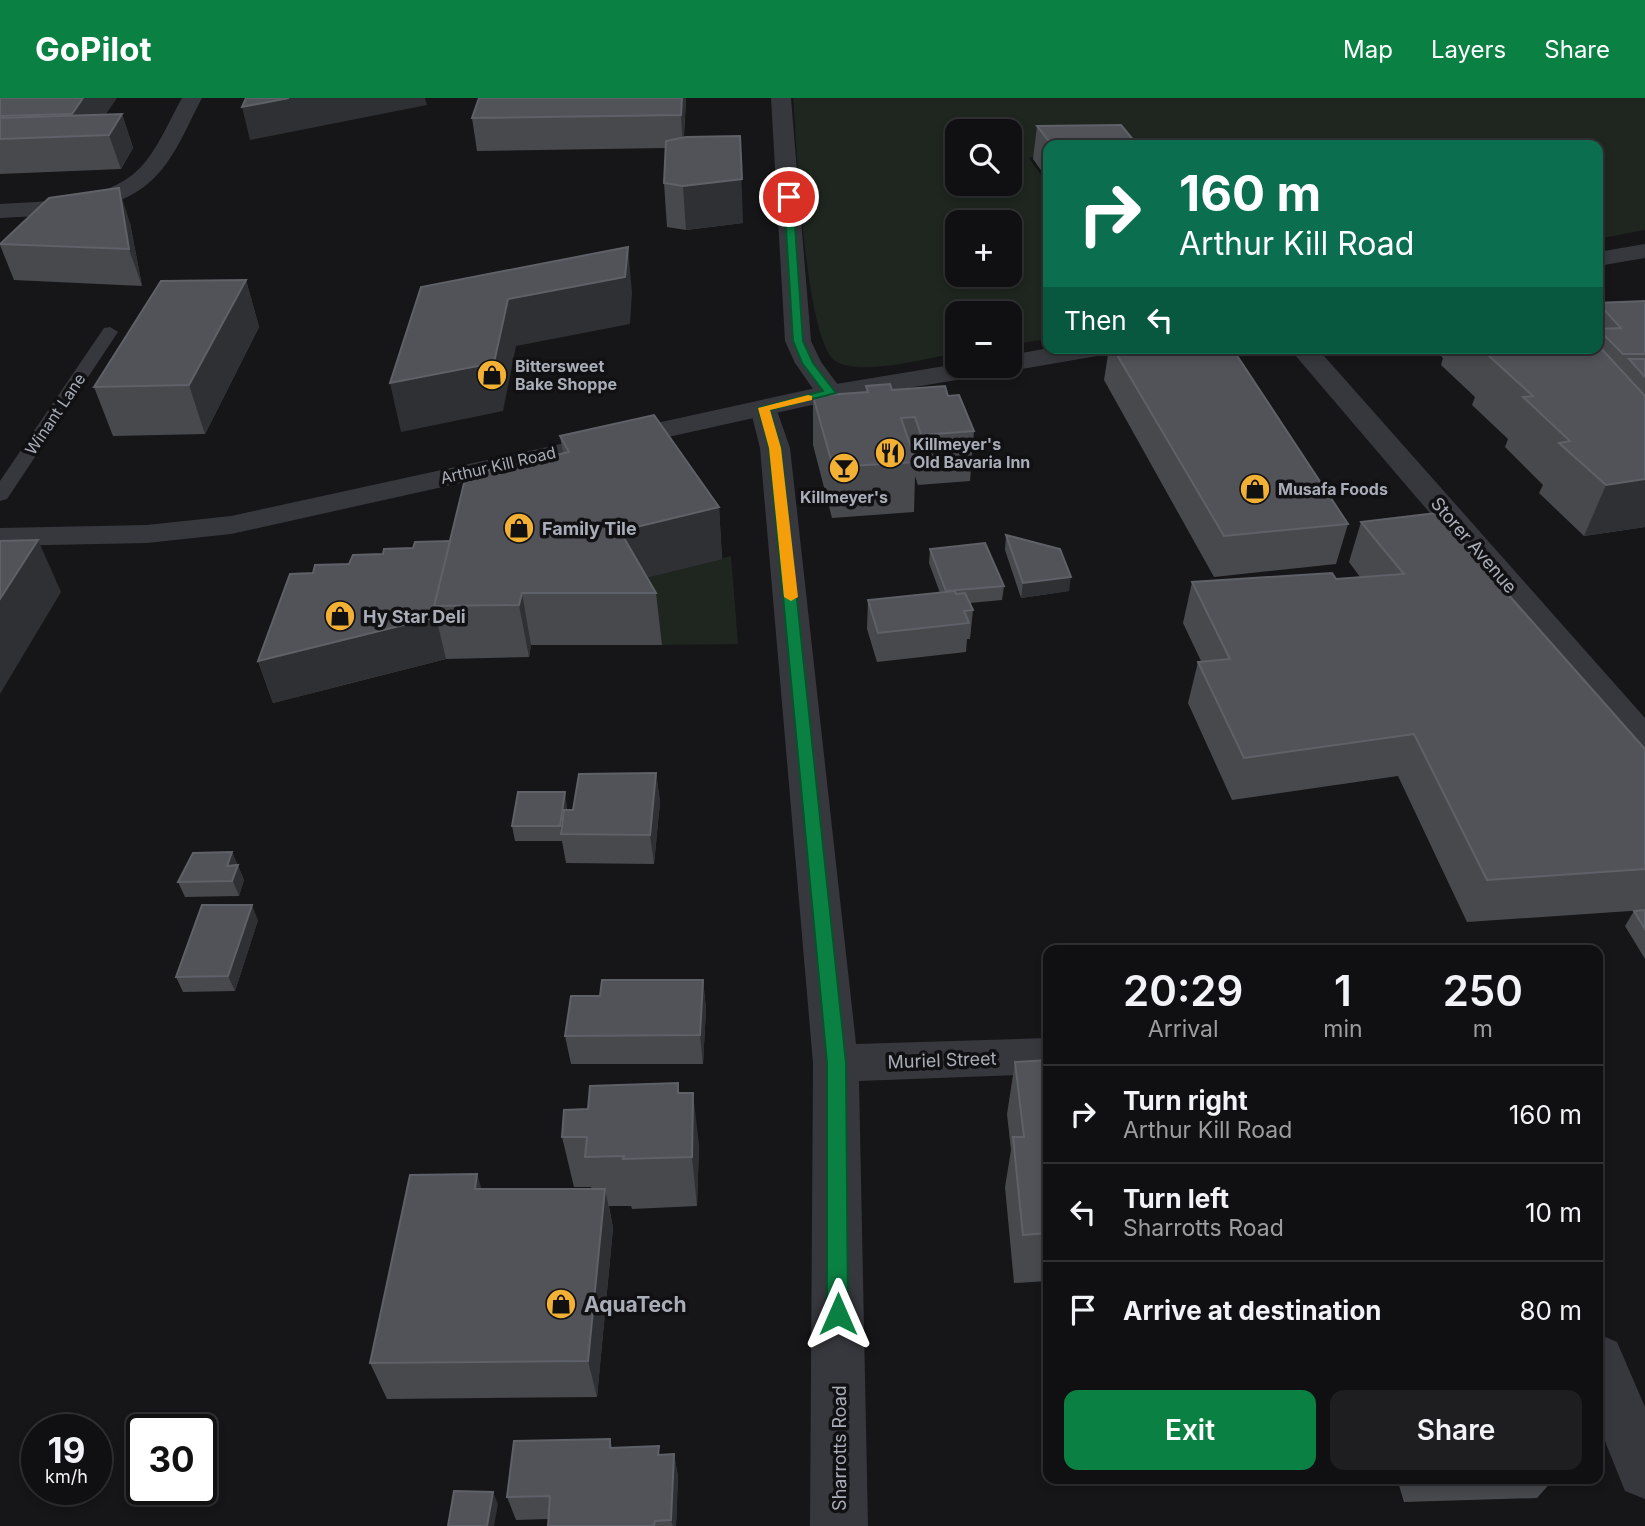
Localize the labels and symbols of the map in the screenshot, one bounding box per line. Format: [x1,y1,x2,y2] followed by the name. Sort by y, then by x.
[759,167,819,227] pin
[515,356,617,394] place label: Bittersweet Bake Shoppe
[475,358,509,392] shop icon: Bittersweet Bake Shoppe
[20,369,90,459] street label: Winant Lane
[913,434,1030,472] place label: Killmeyer's Old Bavaria Inn
[873,436,907,470] restaurant icon: Killmeyer's Old Bavaria Inn
[438,442,558,488] street label: Arthur Kill Road
[827,451,861,485] bar icon: Killmeyer's
[1238,472,1272,506] shop icon: Musafa Foods
[1278,479,1388,499] place label: Musafa Foods
[800,487,888,507] place label: Killmeyer's
[1427,493,1521,597] street label: Storer Avenue
[502,511,536,545] shop icon: Family Tile
[542,518,637,539] place label: Family Tile
[323,599,357,633] shop icon: Hy Star Deli
[363,606,466,627] place label: Hy Star Deli
[887,1048,997,1072] street label: Muriel Street
[801,1277,875,1351] position arrow
[544,1287,578,1321] shop icon: AquaTech
[584,1292,687,1317] place label: AquaTech
[829,1385,850,1511] street label: Sharrotts Road
[126,1414,217,1505] speed limit sign: 30

